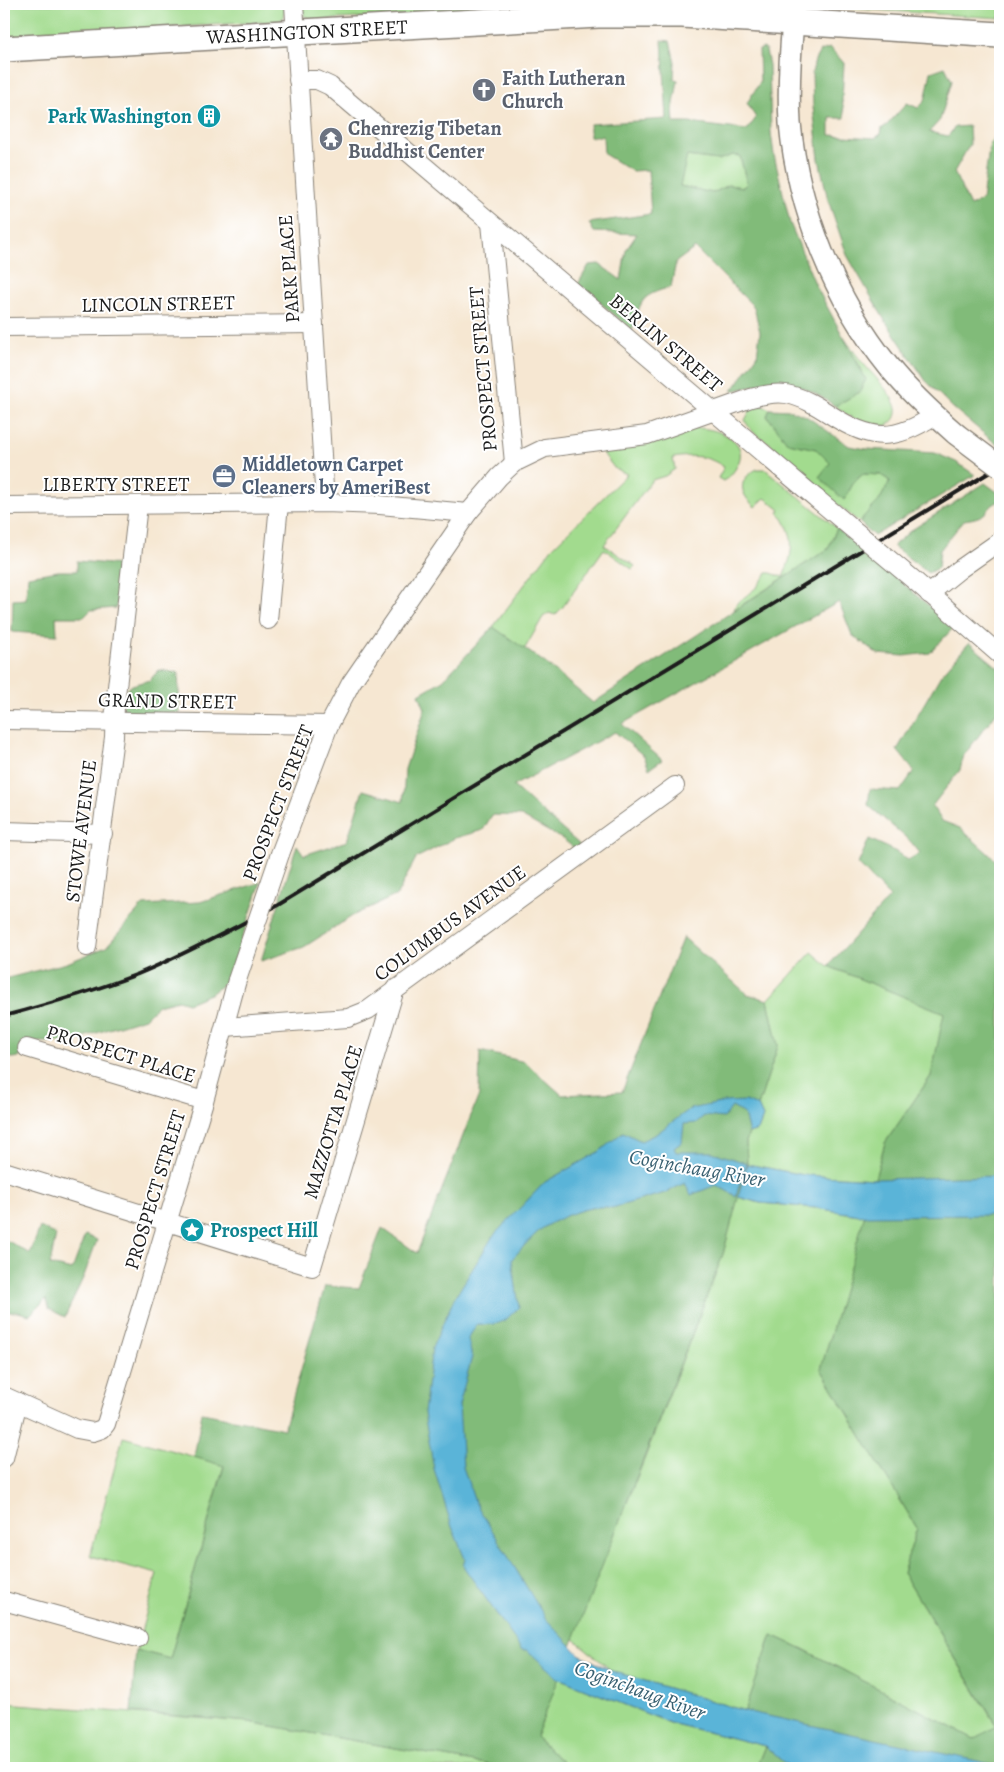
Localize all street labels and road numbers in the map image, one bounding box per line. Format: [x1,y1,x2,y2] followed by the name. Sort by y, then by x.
[205,13,408,51] street label: WASHINGTON STREET
[272,214,306,324] street label: PARK PLACE
[462,285,504,453] street label: PROSPECT STREET
[604,288,728,398] street label: BERLIN STREET
[81,289,235,319] street label: LINCOLN STREET
[43,471,190,498] street label: LIBERTY STREET
[98,686,236,716] street label: GRAND STREET
[236,721,320,885] street label: PROSPECT STREET
[59,758,103,904] street label: STOWE AVENUE
[369,859,531,987] street label: COLUMBUS AVENUE
[43,1018,199,1090] street label: PROSPECT PLACE
[297,1042,369,1202] street label: MAZZOTTA PLACE
[118,1107,192,1273] street label: PROSPECT STREET

